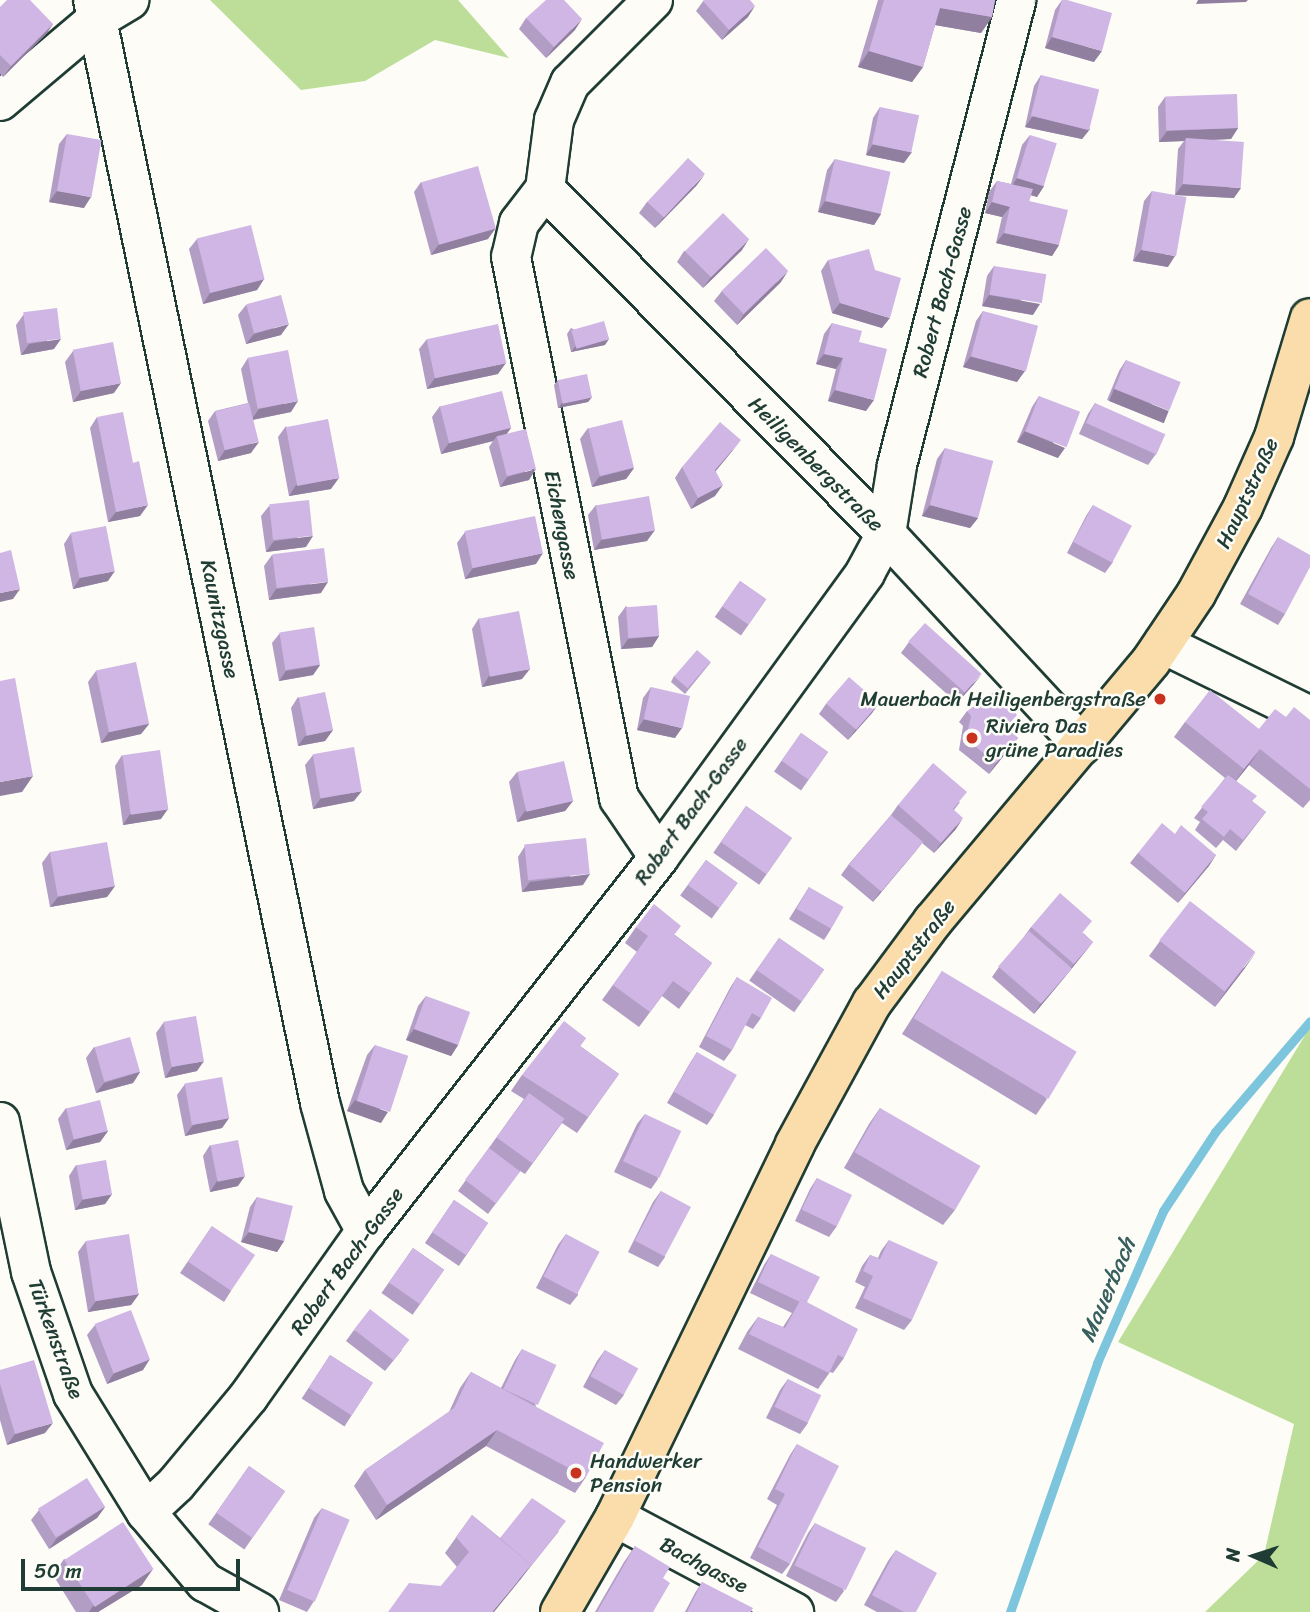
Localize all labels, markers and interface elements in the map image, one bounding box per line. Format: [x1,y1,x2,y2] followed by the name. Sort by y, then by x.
[907,204,977,380] street label: Robert Bach-Gasse
[743,391,889,537] street label: Heiligenbergstraße
[1210,434,1284,552] street label: Hauptstraße
[539,468,585,582] street label: Eichengasse
[195,557,245,681] street label: Kaunitzgasse
[859,686,1146,712] place label: Mauerbach Heiligenbergstraße
[1152,691,1168,707] marker: Mauerbach Heiligenbergstraße
[986,713,1123,763] place label: Riviera Das grüne Paradies
[964,730,980,746] marker: Riviera Das grüne Paradies
[629,733,753,889] street label: Robert Bach-Gasse
[867,894,961,1004] street label: Hauptstraße
[285,1183,409,1339] street label: Robert Bach-Gasse
[1074,1234,1142,1346] water label: Mauerbach
[23,1276,89,1402] street label: Türkenstraße
[590,1448,702,1498] place label: Handwerker Pension
[568,1465,584,1481] marker: Handwerker Pension
[1219,1521,1289,1591] north arrow
[656,1531,752,1599] street label: Bachgasse
[24,1546,243,1590] scale bar
[1216,1547,1249,1562] text: N
[34,1552,82,1590] text: 50 m

